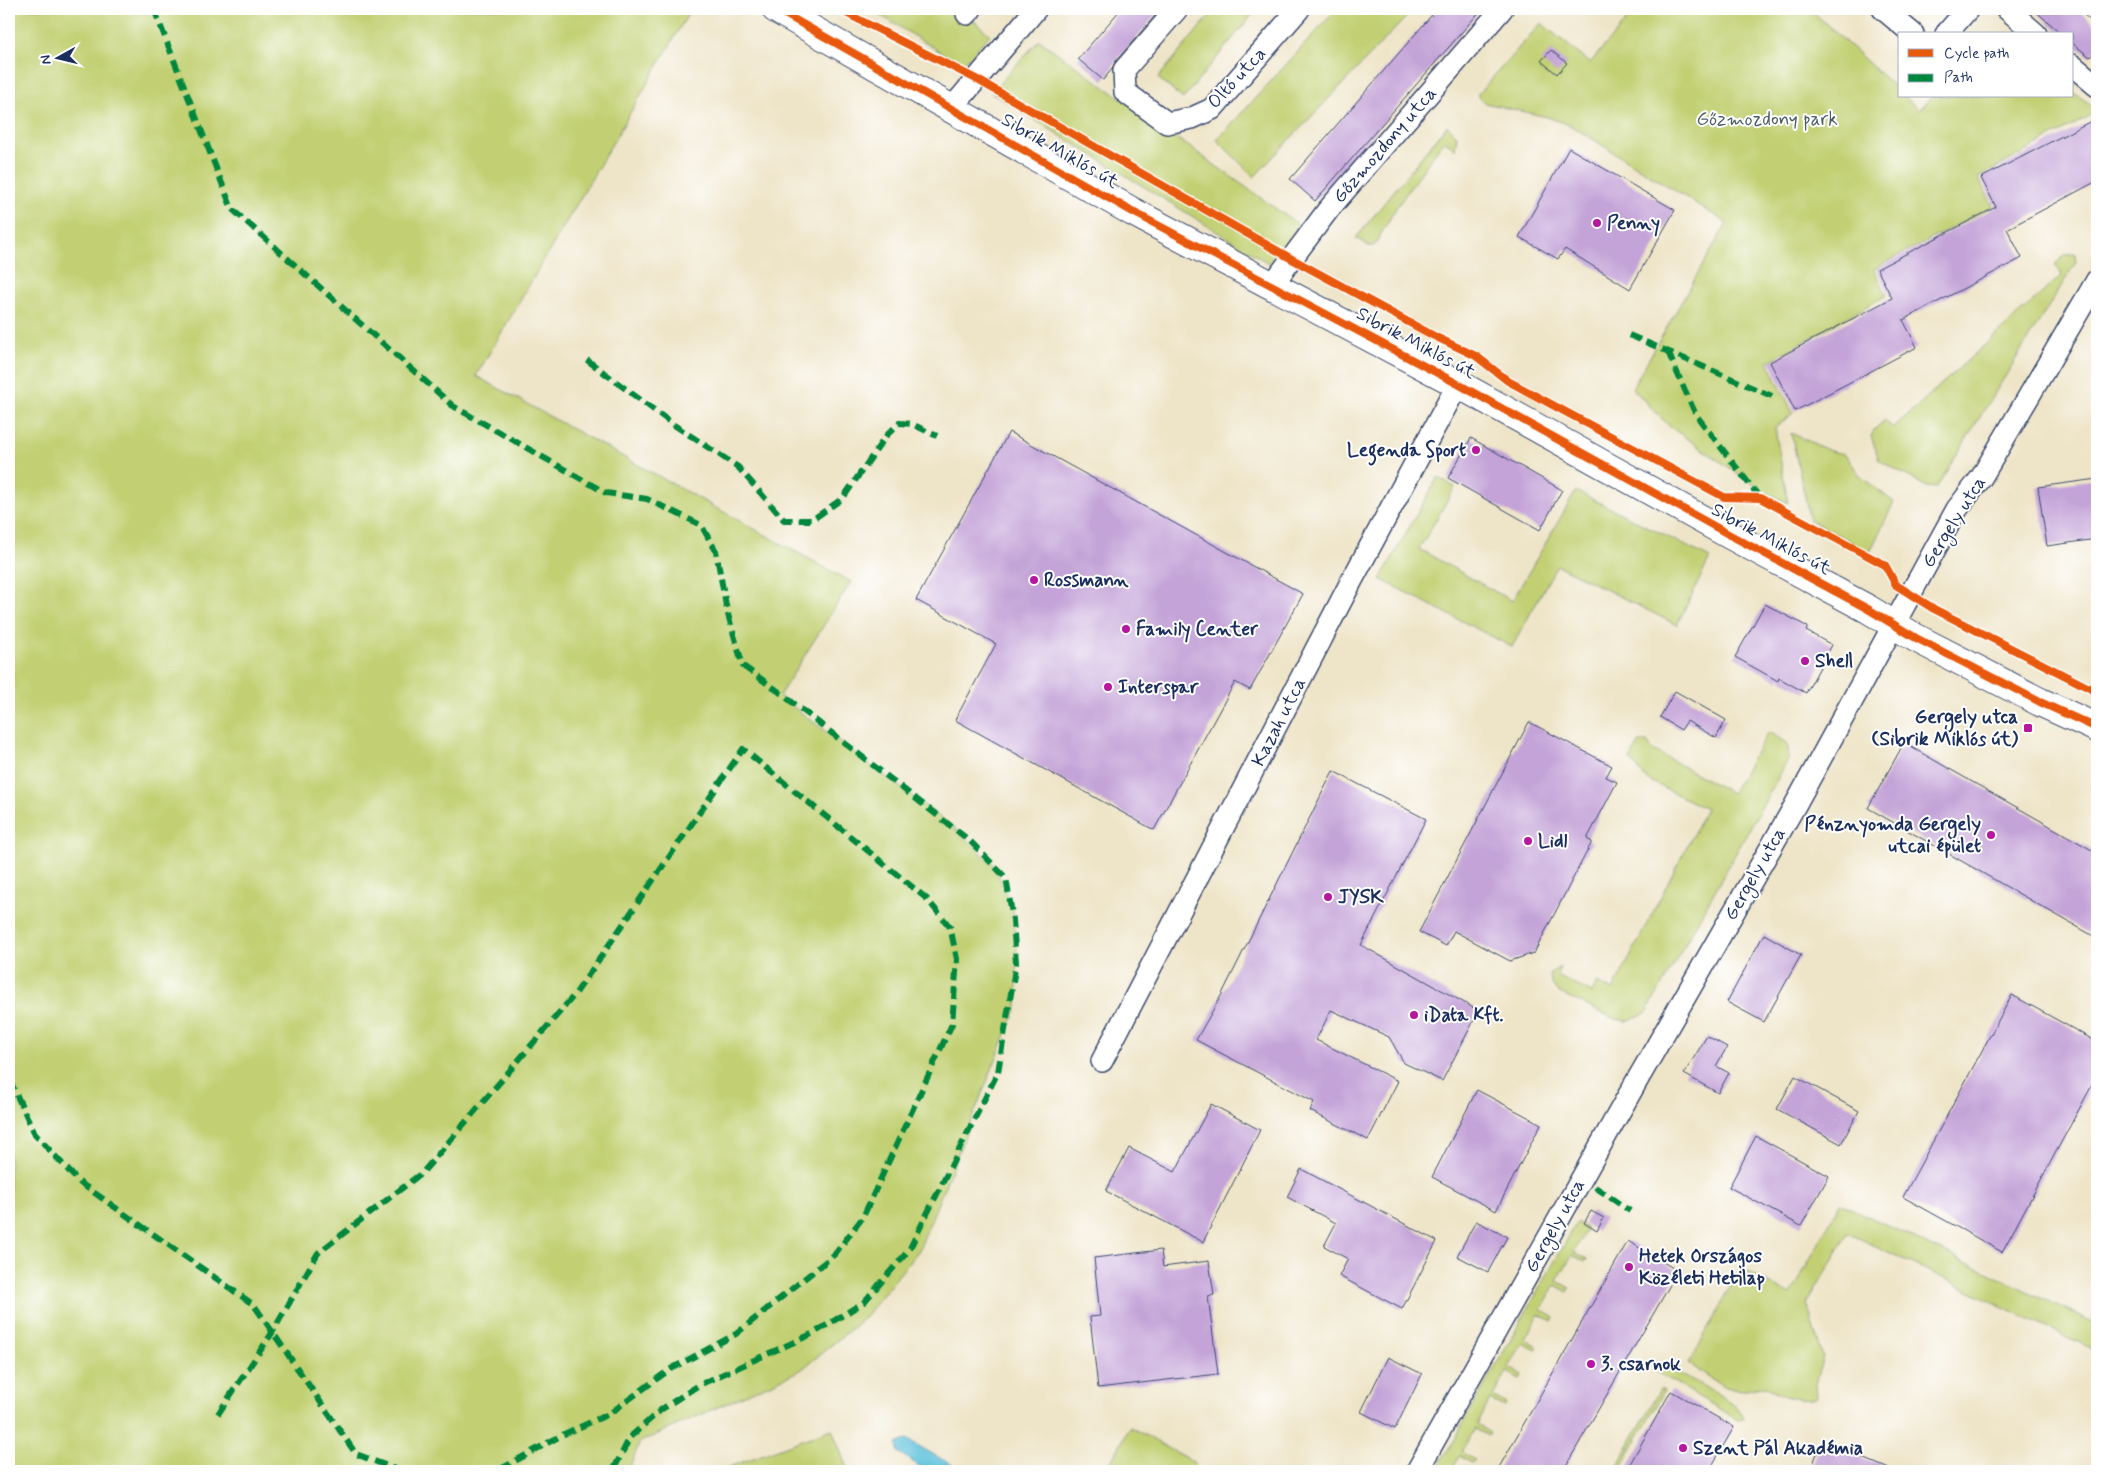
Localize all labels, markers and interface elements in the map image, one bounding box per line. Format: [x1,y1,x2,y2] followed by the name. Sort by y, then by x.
[32,32,82,82] north arrow
[1898,32,2074,98] legend
[1202,42,1272,114] street label: Oltó utca
[1944,44,2009,64] text: Cycle path
[37,54,56,66] text: N
[1944,68,1973,88] text: Path
[1327,81,1443,209] street label: Gőzmozdony utca
[997,107,1123,195] street label: Sibrik Miklós út
[1696,107,1838,132] park label: Gőzmozdony park
[1607,211,1660,237] place label: Penny
[1591,217,1603,229] marker: Penny
[1352,301,1480,385] street label: Sibrik Miklós út
[1347,438,1466,466] place label: Legenda Sport
[1470,444,1482,456] marker: Legenda Sport
[1916,472,1994,573] street label: Gergely utca
[1707,497,1835,581] street label: Sibrik Miklós út
[1044,568,1129,593] place label: Rossmann
[1028,574,1040,586] marker: Rossmann
[1136,617,1259,643] place label: Family Center
[1120,623,1132,635] marker: Family Center
[1815,649,1854,674] place label: Shell
[1799,655,1811,667] marker: Shell
[1246,673,1312,771] street label: Kazah utca
[1118,675,1199,700] place label: Interspar
[1102,681,1114,693] marker: Interspar
[1871,705,2018,752] place label: Gergely utca (Sibrik Miklós út)
[2022,722,2034,734] marker: Gergely utca (Sibrik Miklós út)
[1804,812,1981,859] place label: Pénznyomda Gergely utcai épület
[1718,823,1793,926] street label: Gergely utca
[1538,829,1568,854] place label: Lidl
[1985,829,1997,841] marker: Pénznyomda Gergely utcai épület
[1522,835,1534,847] marker: Lidl
[1338,885,1384,910] place label: JYSK
[1322,891,1334,903] marker: JYSK
[1424,1003,1504,1028] place label: iData Kft.
[1408,1009,1420,1021] marker: iData Kft.
[1519,1175,1593,1278] street label: Gergely utca
[1639,1244,1765,1291] place label: Hetek Országos Közéleti Hetilap
[1623,1261,1635,1273] marker: Hetek Országos Közéleti Hetilap
[1601,1352,1681,1377] place label: 3. csarnok
[1585,1358,1597,1370] marker: 3. csarnok
[1693,1436,1863,1461] place label: Szent Pál Akadémia
[1677,1442,1689,1454] marker: Szent Pál Akadémia

